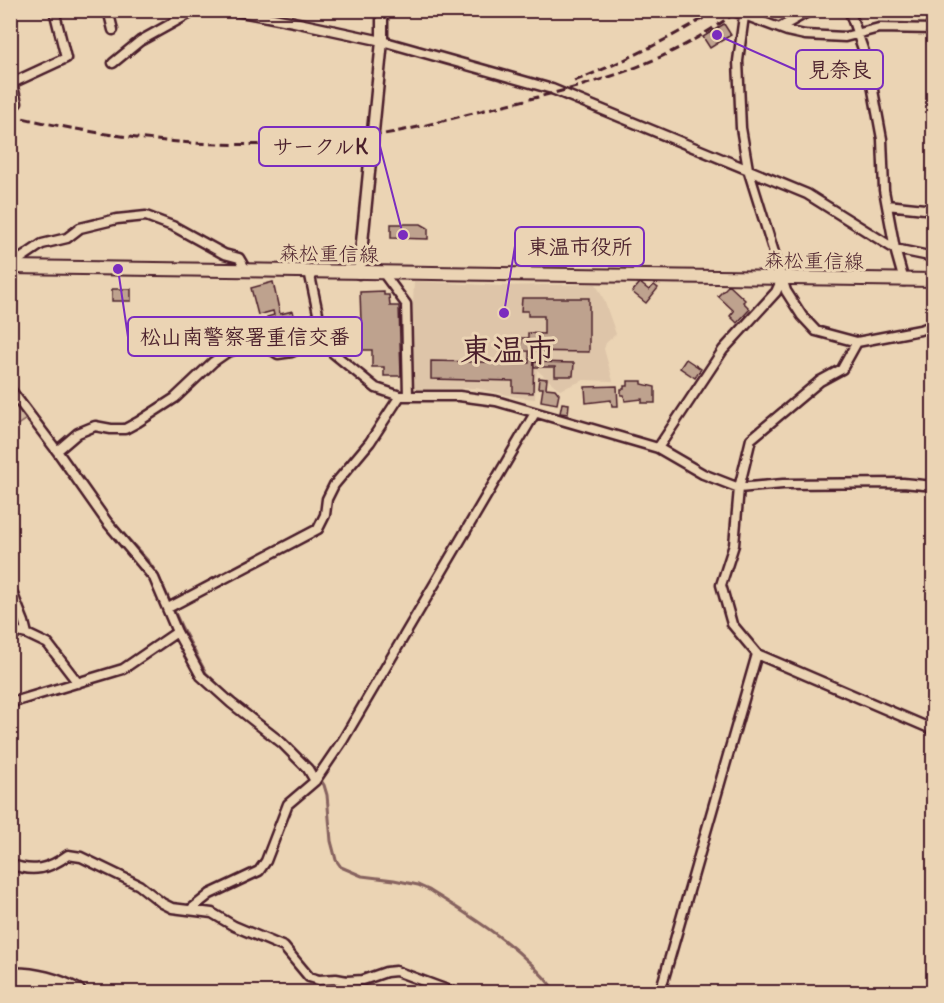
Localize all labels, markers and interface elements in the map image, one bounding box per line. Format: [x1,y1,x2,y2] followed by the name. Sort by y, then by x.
[796,50,883,89] callout: 見奈良
[809,56,872,83] text: 見奈良
[259,127,380,166] callout: サークルK
[272,133,369,160] text: サークルK
[515,227,644,266] callout: 東温市役所
[528,233,633,260] text: 東温市役所
[279,240,379,266] street label: 森松重信線
[764,247,864,273] street label: 森松重信線
[128,317,362,356] callout: 松山南警察署重信交番
[140,323,350,350] text: 松山南警察署重信交番
[460,329,556,370] district label: 東温市

